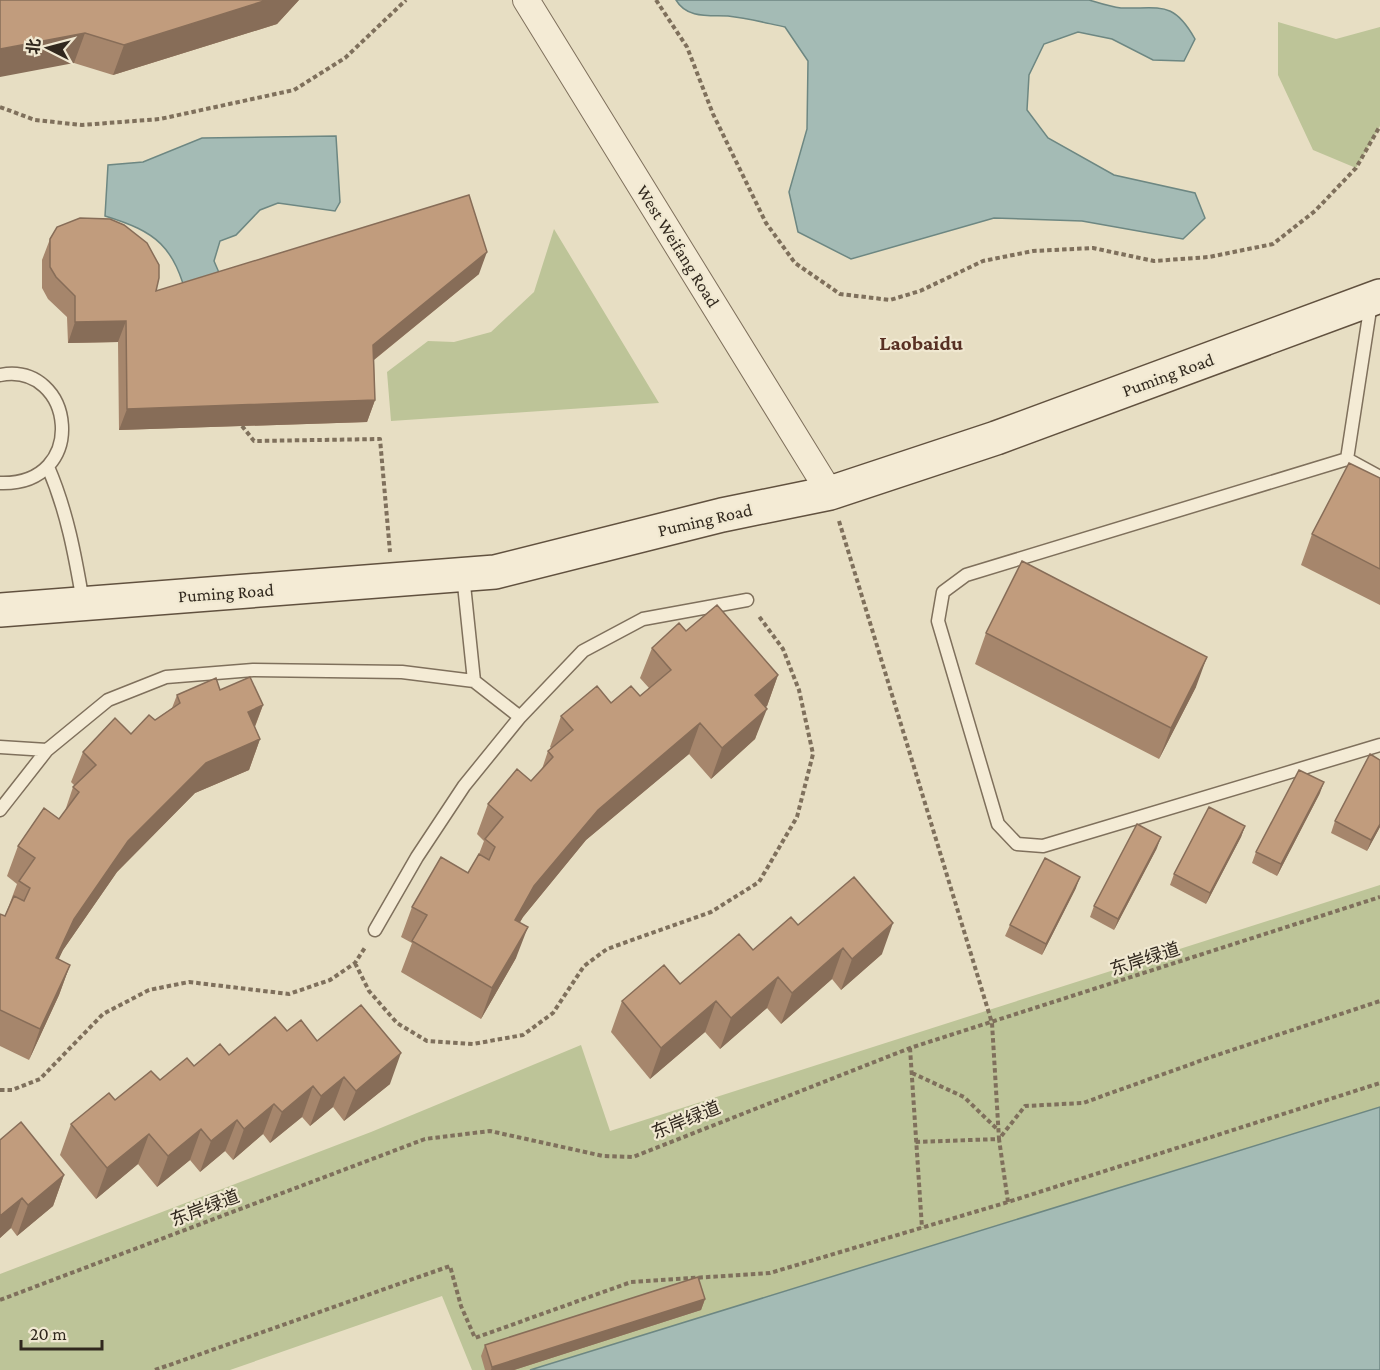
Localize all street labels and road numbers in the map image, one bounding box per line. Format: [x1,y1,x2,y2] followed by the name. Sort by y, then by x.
[632,181,724,311] street label: West Weifang Road
[1119,349,1217,401] street label: Puming Road
[656,499,755,541] street label: Puming Road
[177,580,275,606] street label: Puming Road
[1108,938,1182,980] street label: 东岸绿道
[649,1097,723,1143] street label: 东岸绿道
[168,1186,242,1230] street label: 东岸绿道

